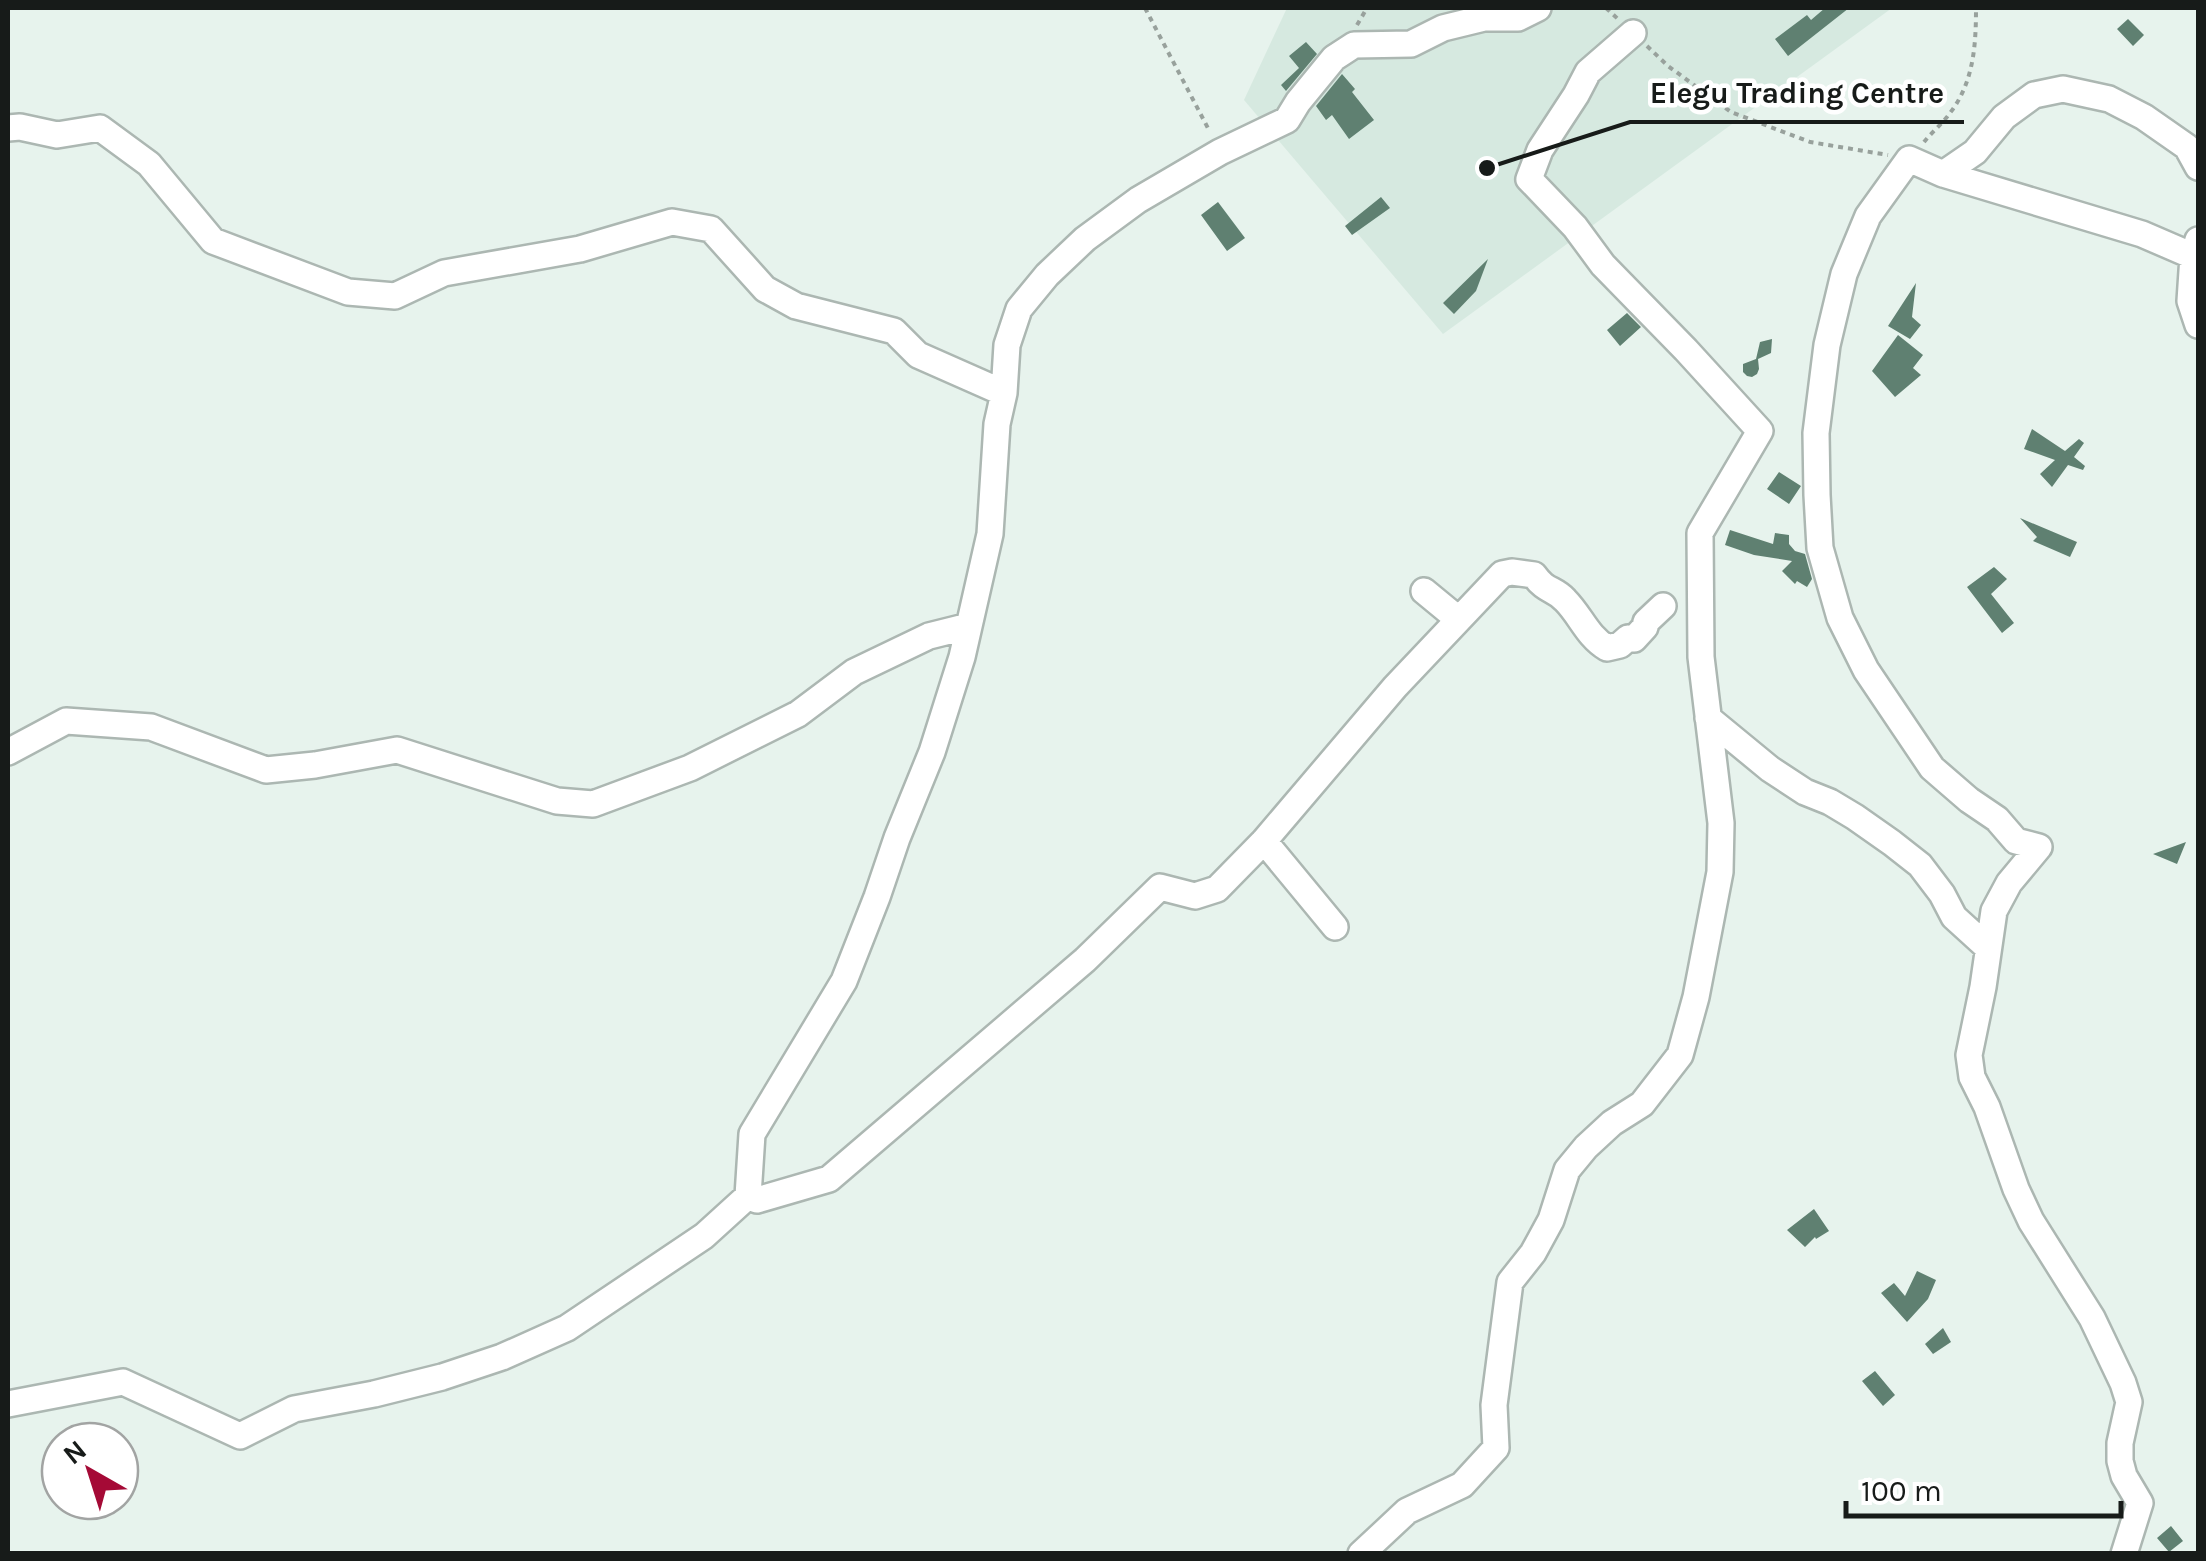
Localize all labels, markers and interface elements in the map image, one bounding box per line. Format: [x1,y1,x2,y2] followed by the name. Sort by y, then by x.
[1630,62,1964,122] callout: Elegu Trading Centre
[1650,75,1944,111] text: Elegu Trading Centre
[40,1421,140,1521] north arrow
[56,1433,93,1471] text: N
[1846,1456,2121,1518] scale bar
[1861,1473,1942,1509] text: 100 m

